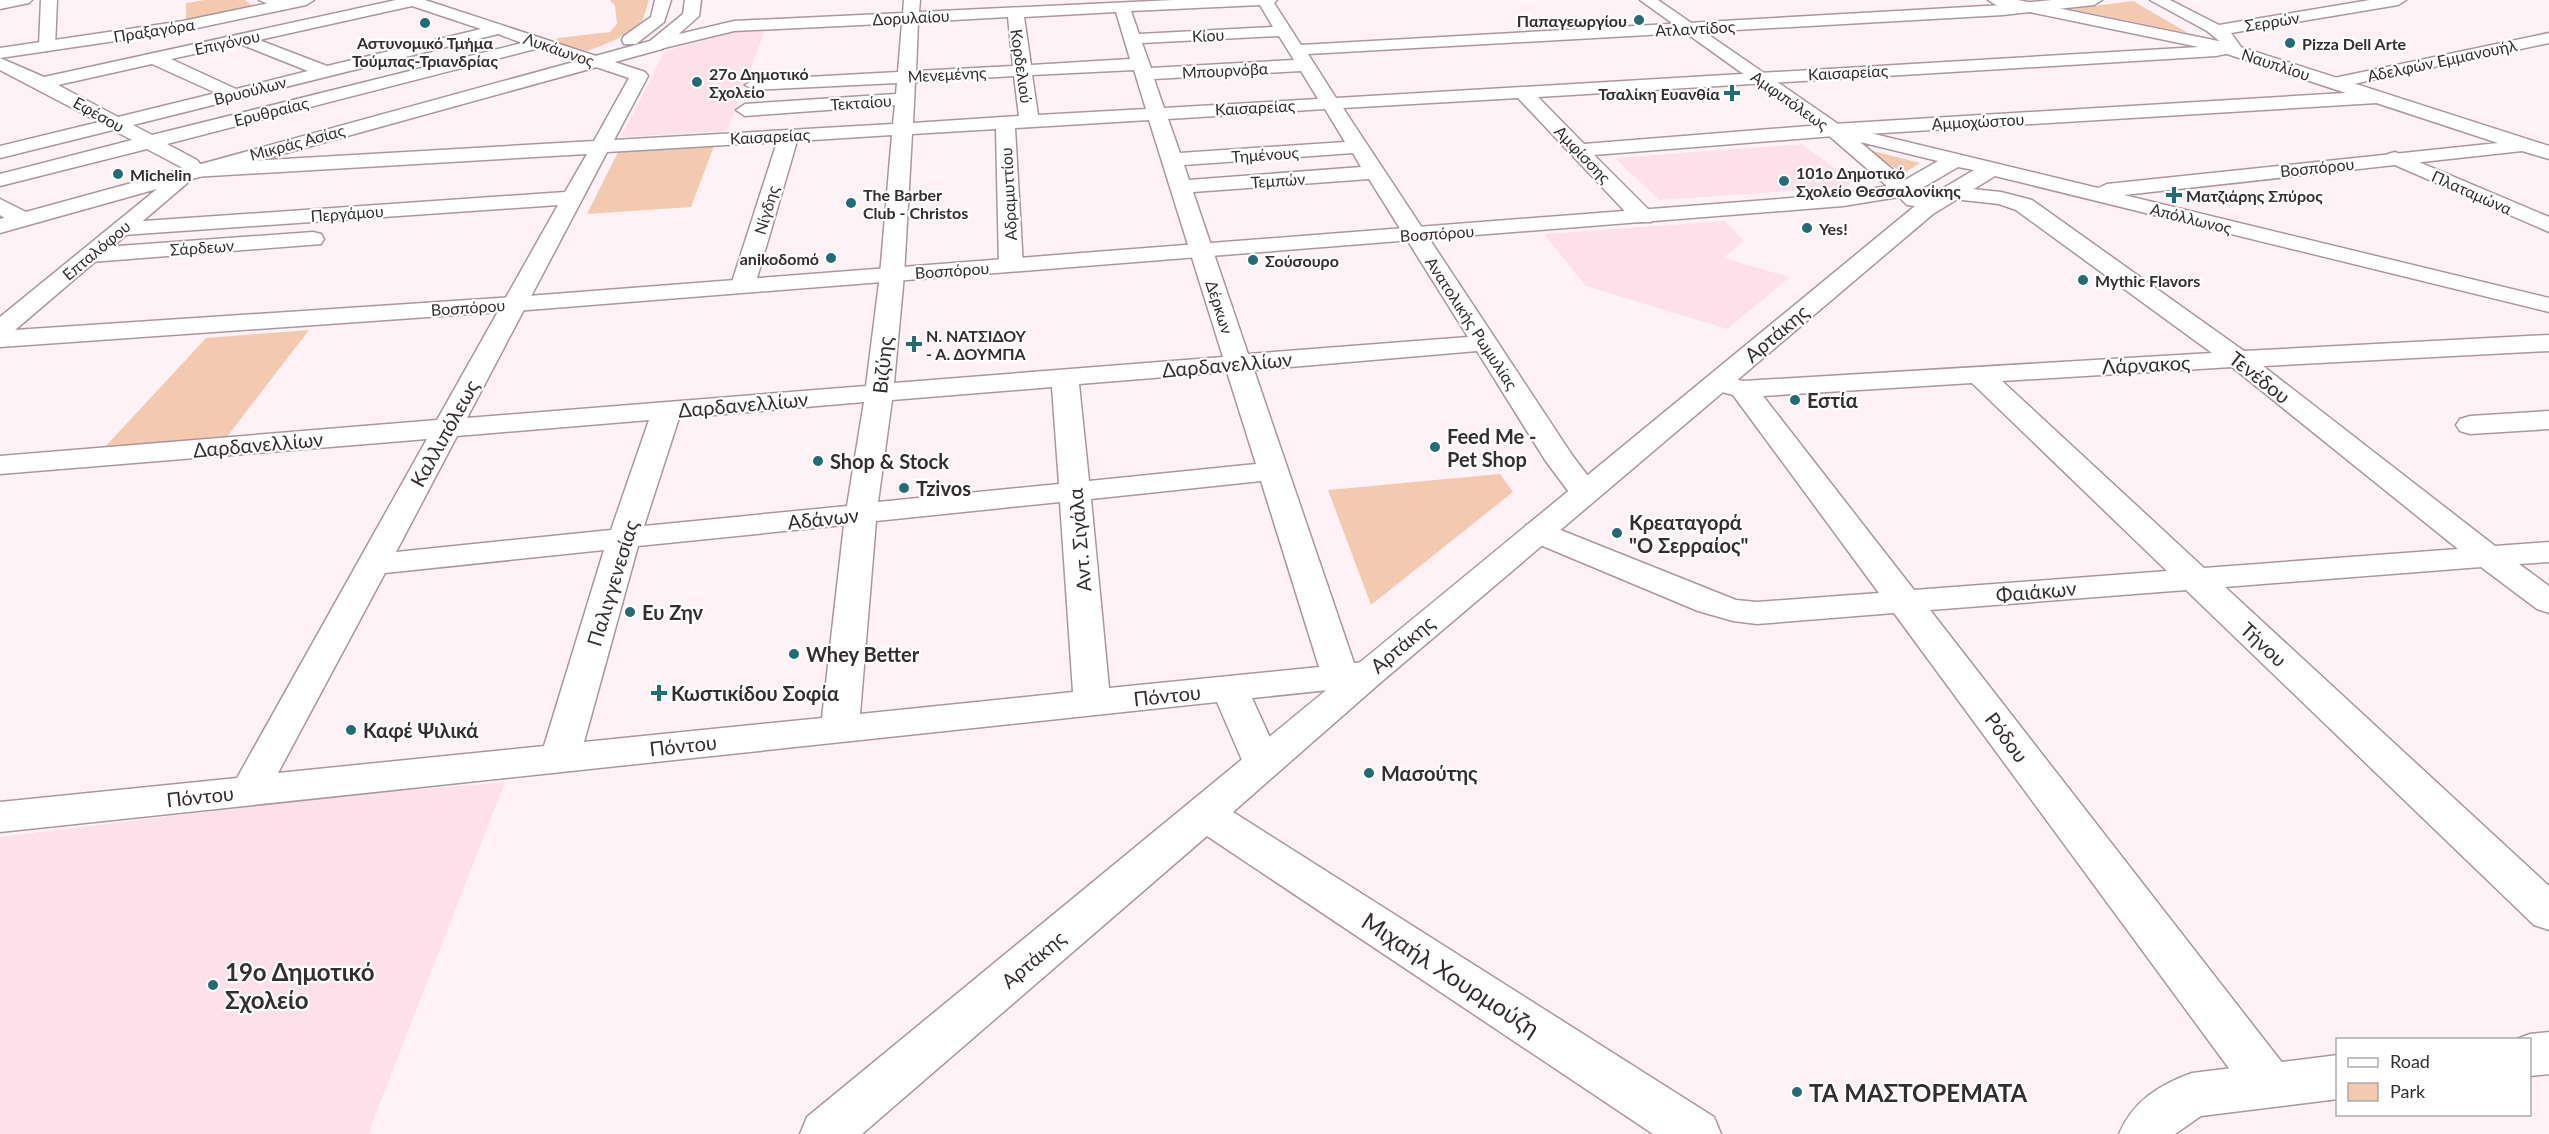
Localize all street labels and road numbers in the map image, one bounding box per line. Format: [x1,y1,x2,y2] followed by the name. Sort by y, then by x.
[872,5,950,29] street label: Δορυλαίου
[2243,7,2301,35] street label: Σερρών
[112,14,197,47] street label: Πραξαγόρα
[1655,16,1736,40] street label: Ατλαντίδος
[1191,25,1225,45] street label: Κίου
[193,26,261,58] street label: Επιγόνου
[521,28,597,70] street label: Λυκάωνος
[1007,28,1037,104] street label: Κορδελιού
[2365,35,2519,85] street label: Αδελφών Εμμανουήλ
[2239,44,2313,84] street label: Ναυπλίου
[1181,58,1269,82] street label: Μπουρνόβα
[1808,60,1889,84] street label: Καισαρείας
[907,62,987,86] street label: Μενεμένης
[1748,66,1833,134] street label: Αμφιπόλεως
[212,72,288,108] street label: Βρυούλων
[830,90,892,114] street label: Τεκταίου
[70,92,128,136] street label: Εφέσου
[232,92,311,129] street label: Ερυθραίας
[1215,95,1296,119] street label: Καισαρείας
[1931,109,2025,133] street label: Αμμοχώστου
[247,120,347,164] street label: Μικράς Ασίας
[1551,121,1615,187] street label: Αμφίσσης
[730,124,811,148] street label: Καισαρείας
[1231,142,1300,166] street label: Τημένους
[996,147,1020,241] street label: Αδραμυττίου
[2279,154,2355,180] street label: Βοσπόρου
[2429,166,2515,218] street label: Πλαταμώνα
[1250,169,1306,191] street label: Τεμπών
[750,183,783,237] street label: Νίγδης
[2148,199,2234,237] street label: Απόλλωνος
[310,201,384,225] street label: Περγάμου
[58,216,134,284] street label: Επταλόφου
[1399,221,1475,245] street label: Βοσπόρου
[169,235,235,259] street label: Σάρδεων
[1422,253,1522,393] street label: Ανατολικής Ρωμυλίας
[914,258,990,282] street label: Βοσπόρου
[1202,278,1238,336] street label: Δέρκων
[430,295,506,319] street label: Βοσπόρου
[1739,299,1813,367] street label: Αρτάκης
[867,335,897,395] street label: Βιζύης
[1161,346,1293,382] street label: Δαρδανελλίων
[2225,346,2295,408] street label: Τενέδου
[2101,350,2191,378] street label: Λάρνακος
[405,375,483,491] street label: Καλλιπόλεως
[677,386,809,422] street label: Δαρδανελλίων
[192,426,324,462] street label: Δαρδανελλίων
[1063,487,1095,593] street label: Αντ. Σιγάλα
[786,502,860,534] street label: Αδάνων
[581,517,643,649] street label: Παλιγγενεσίας
[1995,576,2077,606] street label: Φαιάκων
[1365,610,1439,678] street label: Αρτάκης
[2236,617,2292,671] street label: Τήνου
[1132,680,1202,710] street label: Πόντου
[1980,707,2034,767] street label: Ρόδου
[648,730,718,760] street label: Πόντου
[165,781,235,811] street label: Πόντου
[1357,906,1545,1042] street label: Μιχαήλ Χουρμούζη
[996,925,1070,993] street label: Αρτάκης

